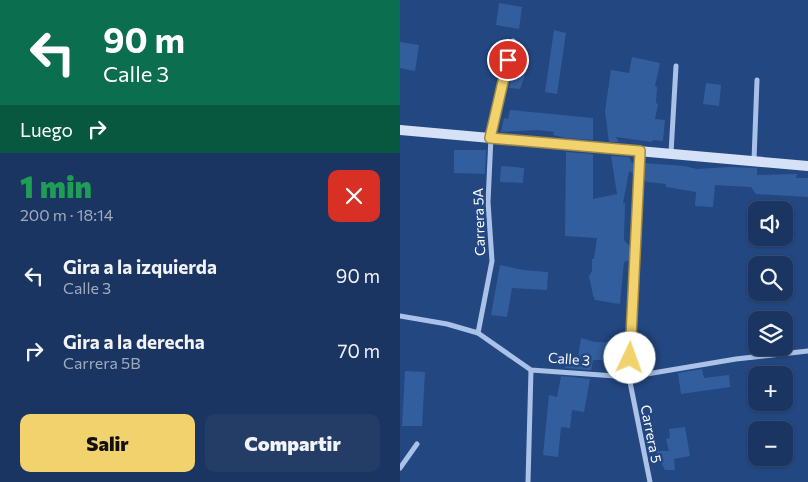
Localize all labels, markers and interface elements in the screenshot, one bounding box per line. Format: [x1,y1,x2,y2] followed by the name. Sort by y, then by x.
[103,17,185,60] text: 90 m
[20,20,85,85] icon: left
[487,39,529,81] pin
[494,46,522,74] icon: arrive
[103,60,169,87] text: Calle 3
[83,115,111,143] icon: right
[20,118,73,141] text: Luego
[20,167,92,204] text: 1 min
[328,170,380,222] button: close
[469,187,488,256] street label: Carrera 5A
[748,201,793,466] map controls
[748,201,793,246] button: sound
[20,205,113,224] text: 200 m · 18:14
[63,255,217,278] text: Gira a la izquierda
[748,256,793,301] button: search
[20,262,48,290] icon: left
[336,264,380,287] text: 90 m
[63,278,111,297] text: Calle 3
[748,311,793,356] button: layers
[63,330,205,353] text: Gira a la derecha
[603,331,655,383] position arrow
[20,337,48,365] icon: right
[337,339,380,362] text: 70 m
[547,349,591,368] street label: Calle 3
[63,353,140,372] text: Carrera 5B
[748,366,793,411] button: +
[638,403,665,464] street label: Carrera 5
[20,414,195,472] button: Salir
[205,414,380,472] button: Compartir
[748,421,793,466] button: −

